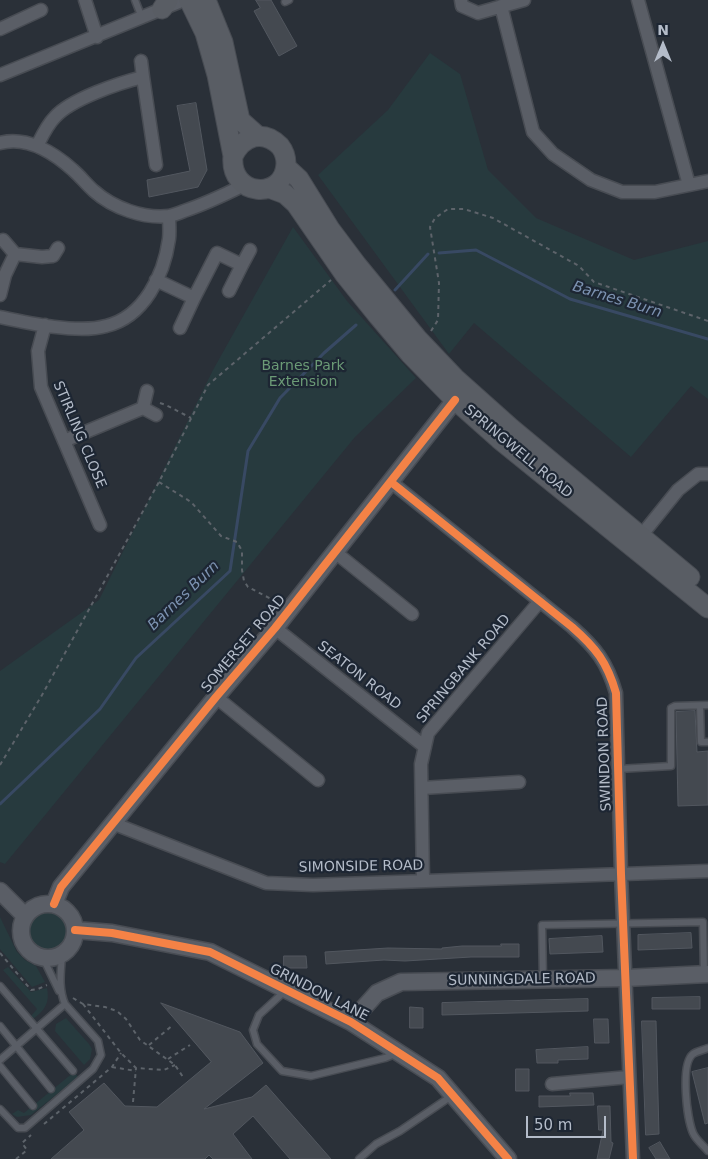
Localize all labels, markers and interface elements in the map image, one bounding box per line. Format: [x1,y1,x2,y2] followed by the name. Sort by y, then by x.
[638,20,688,70] north arrow
[657,22,669,38] text: N
[570,278,664,322] water label: Barnes Burn
[261,358,345,391] park label: Barnes Park Extension
[49,379,109,491] street label: STIRLING CLOSE
[460,402,576,502] street label: SPRINGWELL ROAD
[145,557,223,635] water label: Barnes Burn
[198,592,290,696] street label: SOMERSET ROAD
[414,611,514,727] street label: SPRINGBANK ROAD
[314,638,404,714] street label: SEATON ROAD
[595,696,615,812] street label: SWINDON ROAD
[299,858,423,876] street label: SIMONSIDE ROAD
[267,961,371,1025] street label: GRINDON LANE
[448,970,596,990] street label: SUNNINGDALE ROAD
[528,1106,608,1138] scale bar
[534,1116,572,1134] text: 50 m

